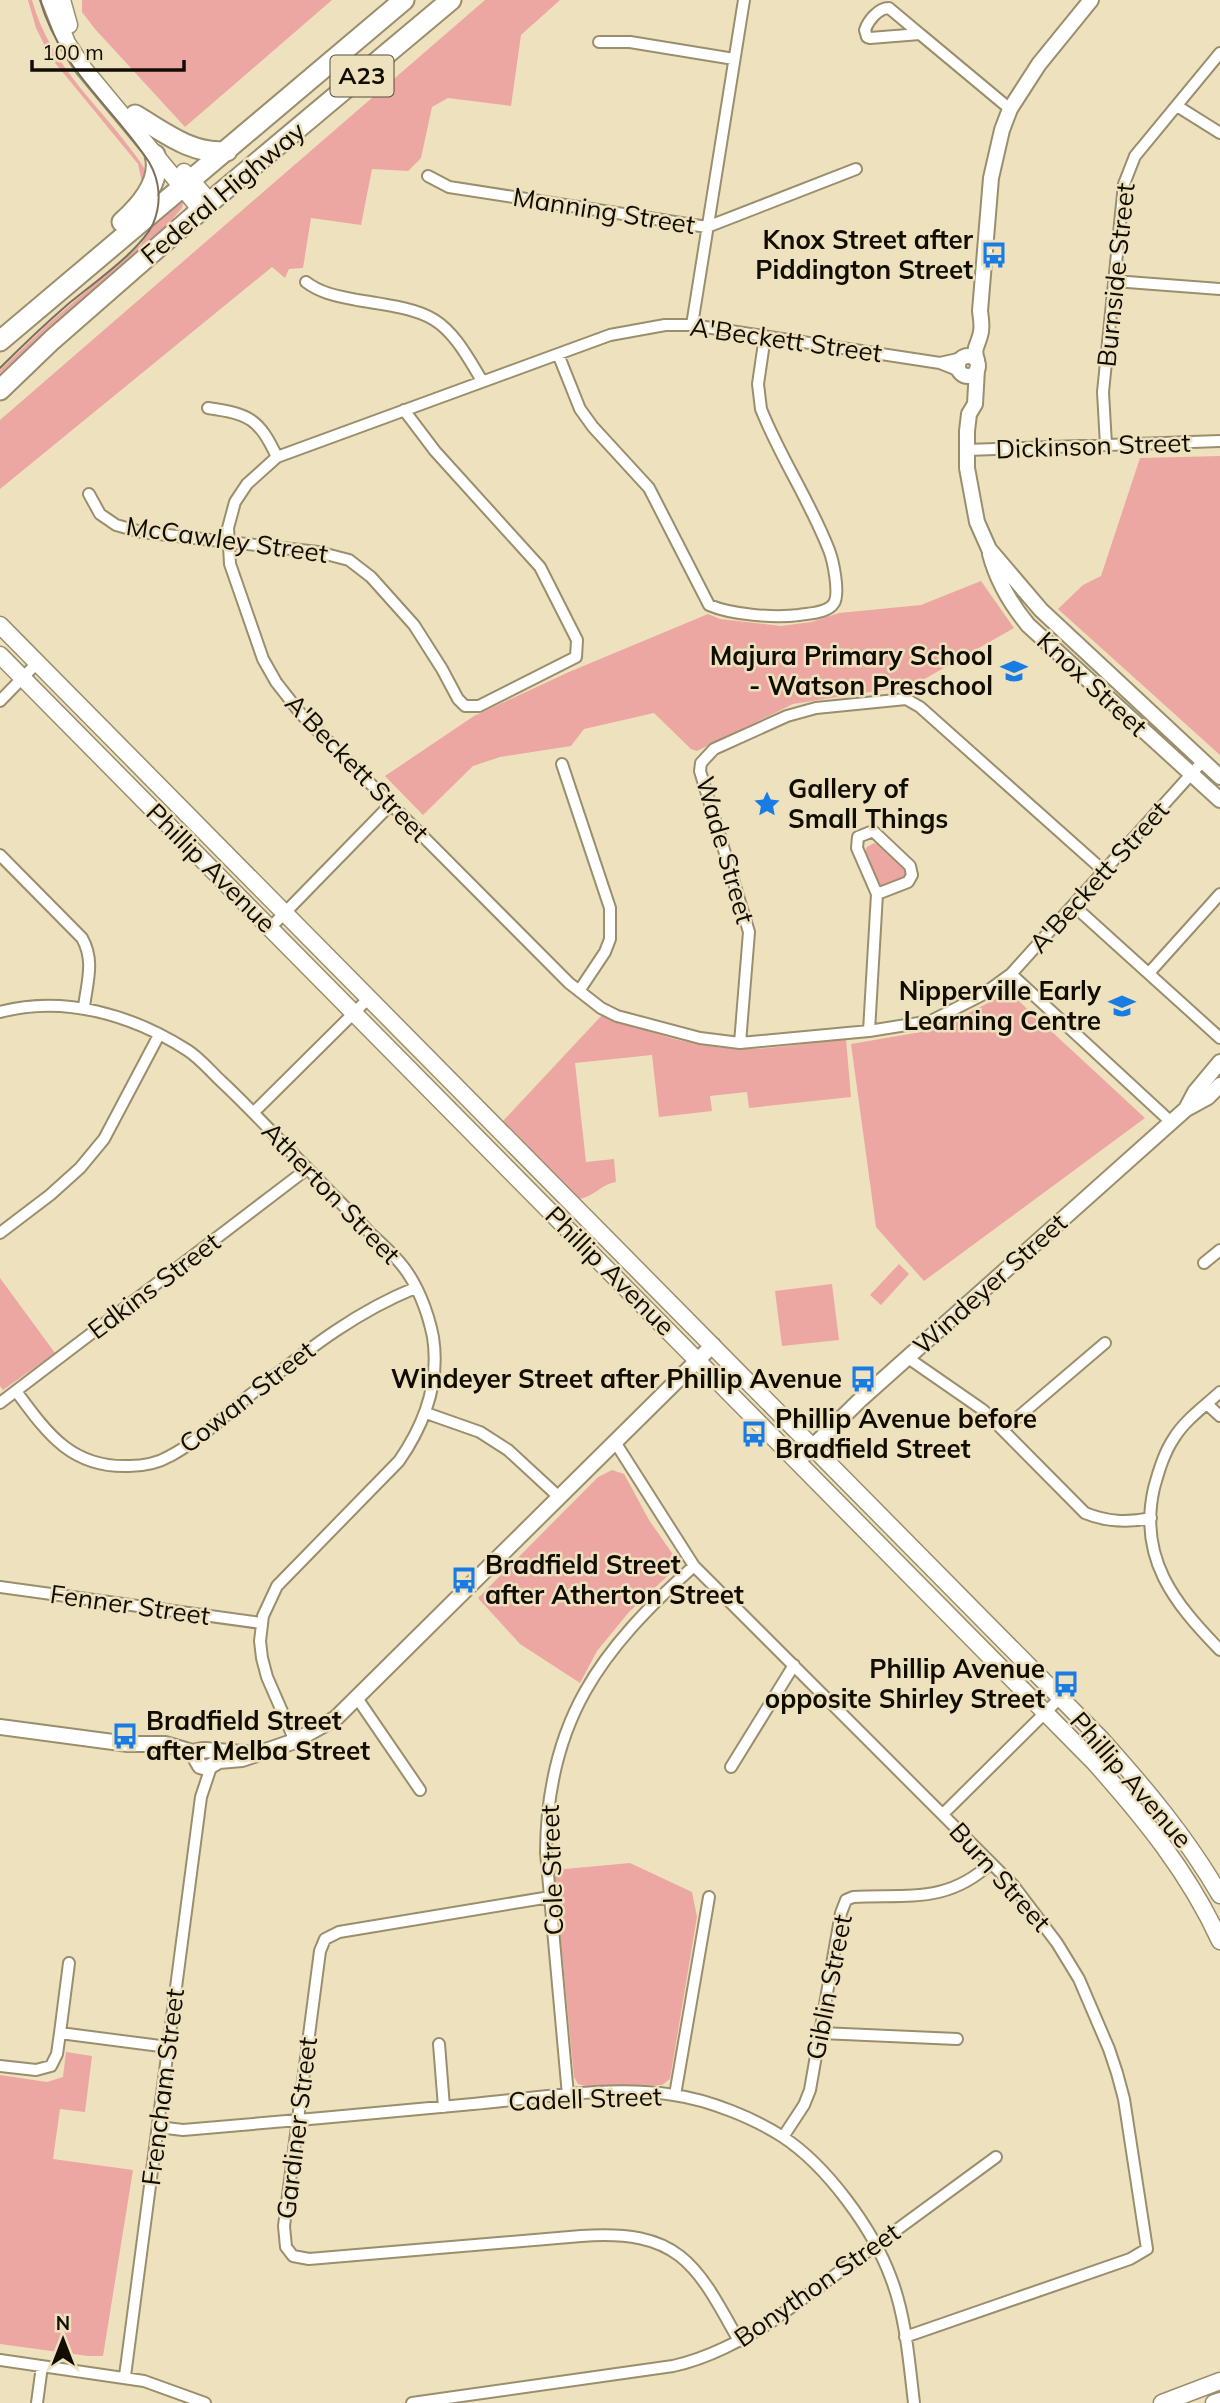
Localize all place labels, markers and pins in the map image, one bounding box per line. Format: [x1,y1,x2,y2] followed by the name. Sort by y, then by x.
[755,223,974,286] place label: Knox Street after Piddington Street
[979,240,1009,270] bus stop icon: Knox Street after Piddington Street
[710,639,993,702] place label: Majura Primary School - Watson Preschool
[999,656,1029,686] school or university icon: Majura Primary School - Watson Preschool
[788,772,948,835] place label: Gallery of Small Things
[752,789,782,819] place icon: Gallery of Small Things
[899,974,1102,1037] place label: Nipperville Early Learning Centre
[1107,991,1137,1021] school or university icon: Nipperville Early Learning Centre
[391,1362,842,1395] place label: Windeyer Street after Phillip Avenue
[848,1364,878,1394] bus stop icon: Windeyer Street after Phillip Avenue
[775,1402,1037,1465] place label: Phillip Avenue before Bradfield Street
[739,1419,769,1449] bus stop icon: Phillip Avenue before Bradfield Street
[485,1548,744,1611] place label: Bradfield Street after Atherton Street
[449,1565,479,1595] bus stop icon: Bradfield Street after Atherton Street
[765,1652,1045,1715] place label: Phillip Avenue opposite Shirley Street
[1051,1669,1081,1699] bus stop icon: Phillip Avenue opposite Shirley Street
[146,1704,370,1767] place label: Bradfield Street after Melba Street
[110,1721,140,1751] bus stop icon: Bradfield Street after Melba Street

